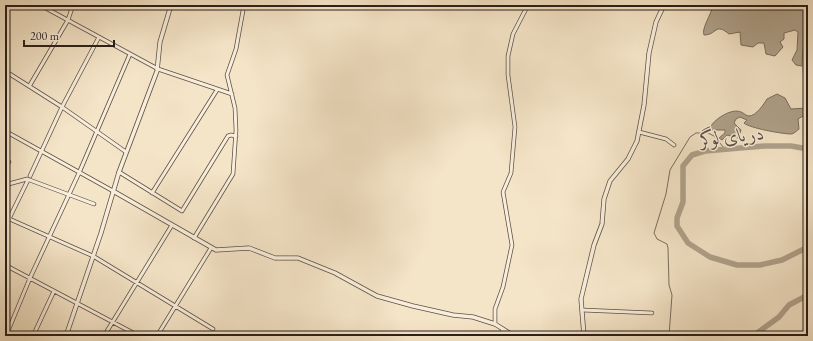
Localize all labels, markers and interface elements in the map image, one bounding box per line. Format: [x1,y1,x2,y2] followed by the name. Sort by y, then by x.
[24,22,114,48] scale bar
[30,28,60,44] text: 200 m
[697,120,766,152] water label: دریای لوگر

